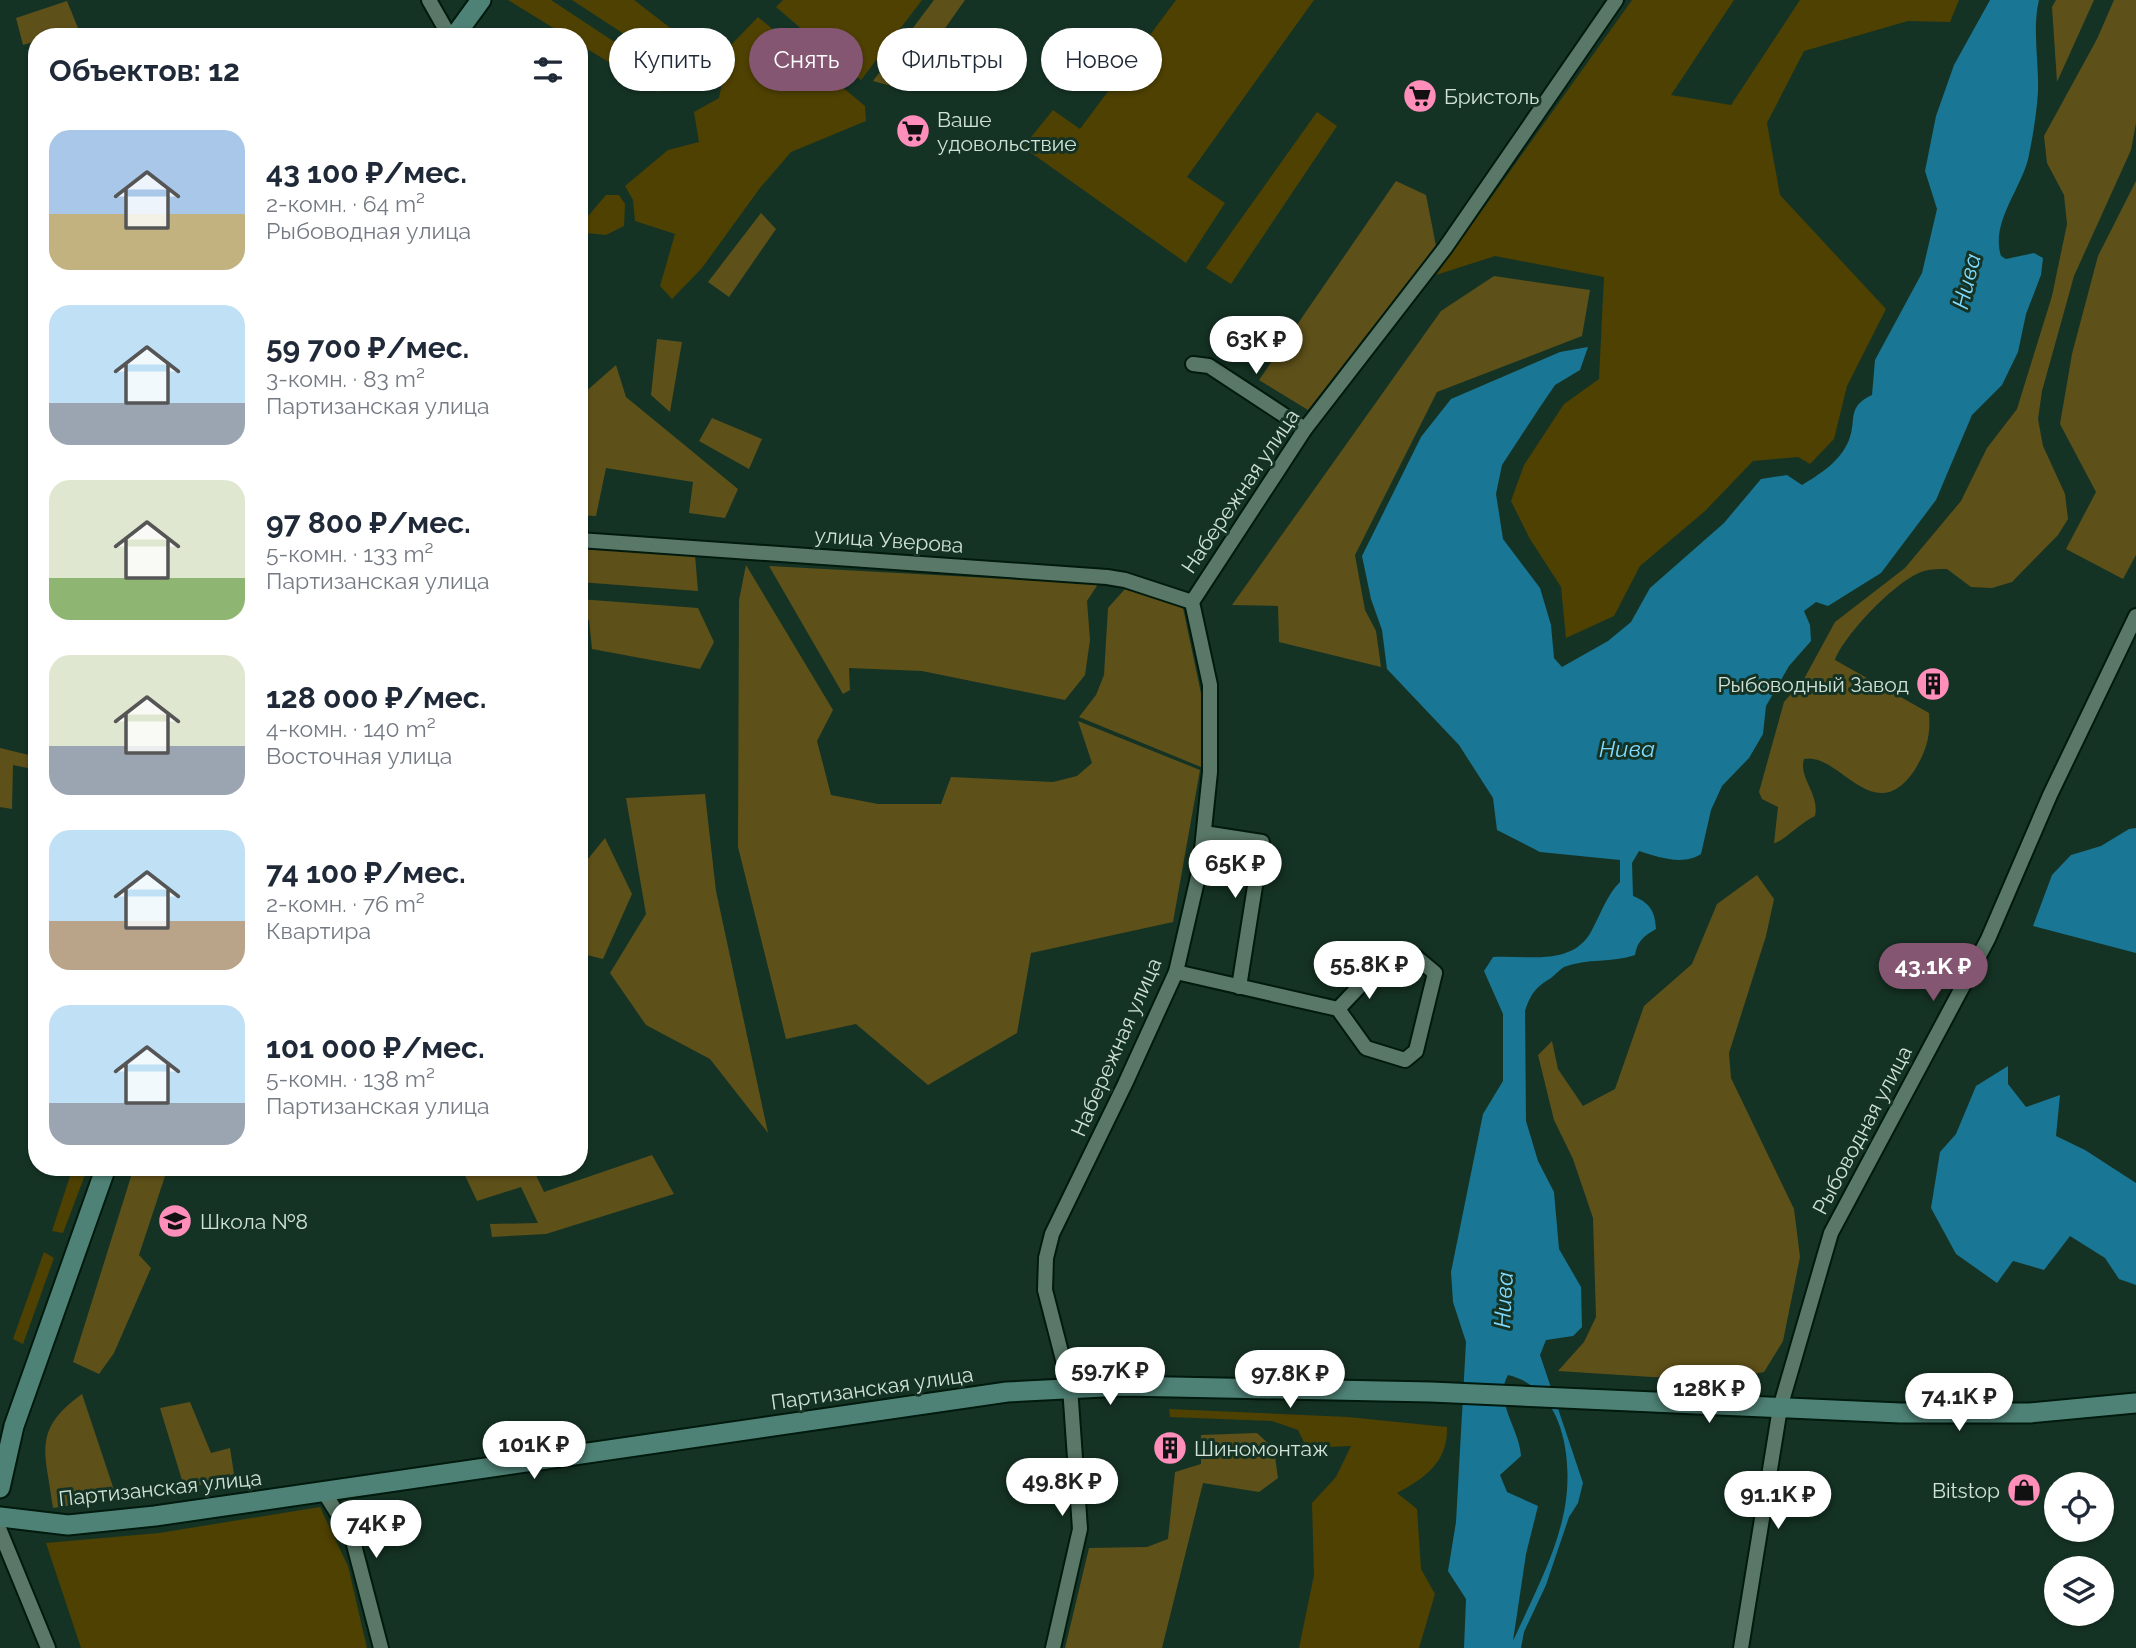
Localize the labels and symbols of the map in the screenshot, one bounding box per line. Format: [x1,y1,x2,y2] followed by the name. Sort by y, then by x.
[1401,77,1439,115] supermarket icon: Бристоль
[1444,84,1539,109] place label: Бристоль
[937,107,1077,156] place label: Ваше удовольствие
[894,112,932,150] supermarket icon: Ваше удовольствие
[1946,250,1986,312] water label: Нива
[1207,316,1305,376] pin: 63K ₽
[1176,404,1304,578] street label: Набережная улица
[814,522,964,558] street label: улица Уверова
[1914,665,1952,703] building icon: Рыбоводный Завод
[1717,672,1909,697] place label: Рыбоводный Завод
[1599,735,1655,762] water label: Нива
[1186,841,1284,900] pin: 65K ₽
[1304,942,1434,1001] pin: 55.8K ₽
[1868,944,1998,1003] pin: 43.1K ₽
[1065,954,1167,1140] street label: Набережная улица
[1807,1041,1917,1219] street label: Рыбоводная улица
[156,1202,194,1240] school or university icon: Школа №8
[200,1209,308,1234] place label: Школа №8
[1488,1271,1518,1329] water label: Нива
[1045,1348,1175,1407] pin: 59.7K ₽
[1225,1350,1355,1410] pin: 97.8K ₽
[769,1361,975,1415] street label: Партизанская улица
[1652,1366,1766,1425] pin: 128K ₽
[1894,1374,2024,1433] pin: 74.1K ₽
[477,1422,591,1481] pin: 101K ₽
[1151,1429,1189,1467] building icon: Шиномонтаж
[1194,1436,1329,1461] place label: Шиномонтаж
[997,1458,1127,1518] pin: 49.8K ₽
[57,1465,263,1511] street label: Партизанская улица
[2005,1471,2043,1509] shop icon: Bitstop
[1713,1472,1843,1531] pin: 91.1K ₽
[1932,1478,2000,1503] place label: Bitstop
[327,1500,425,1560] pin: 74K ₽

